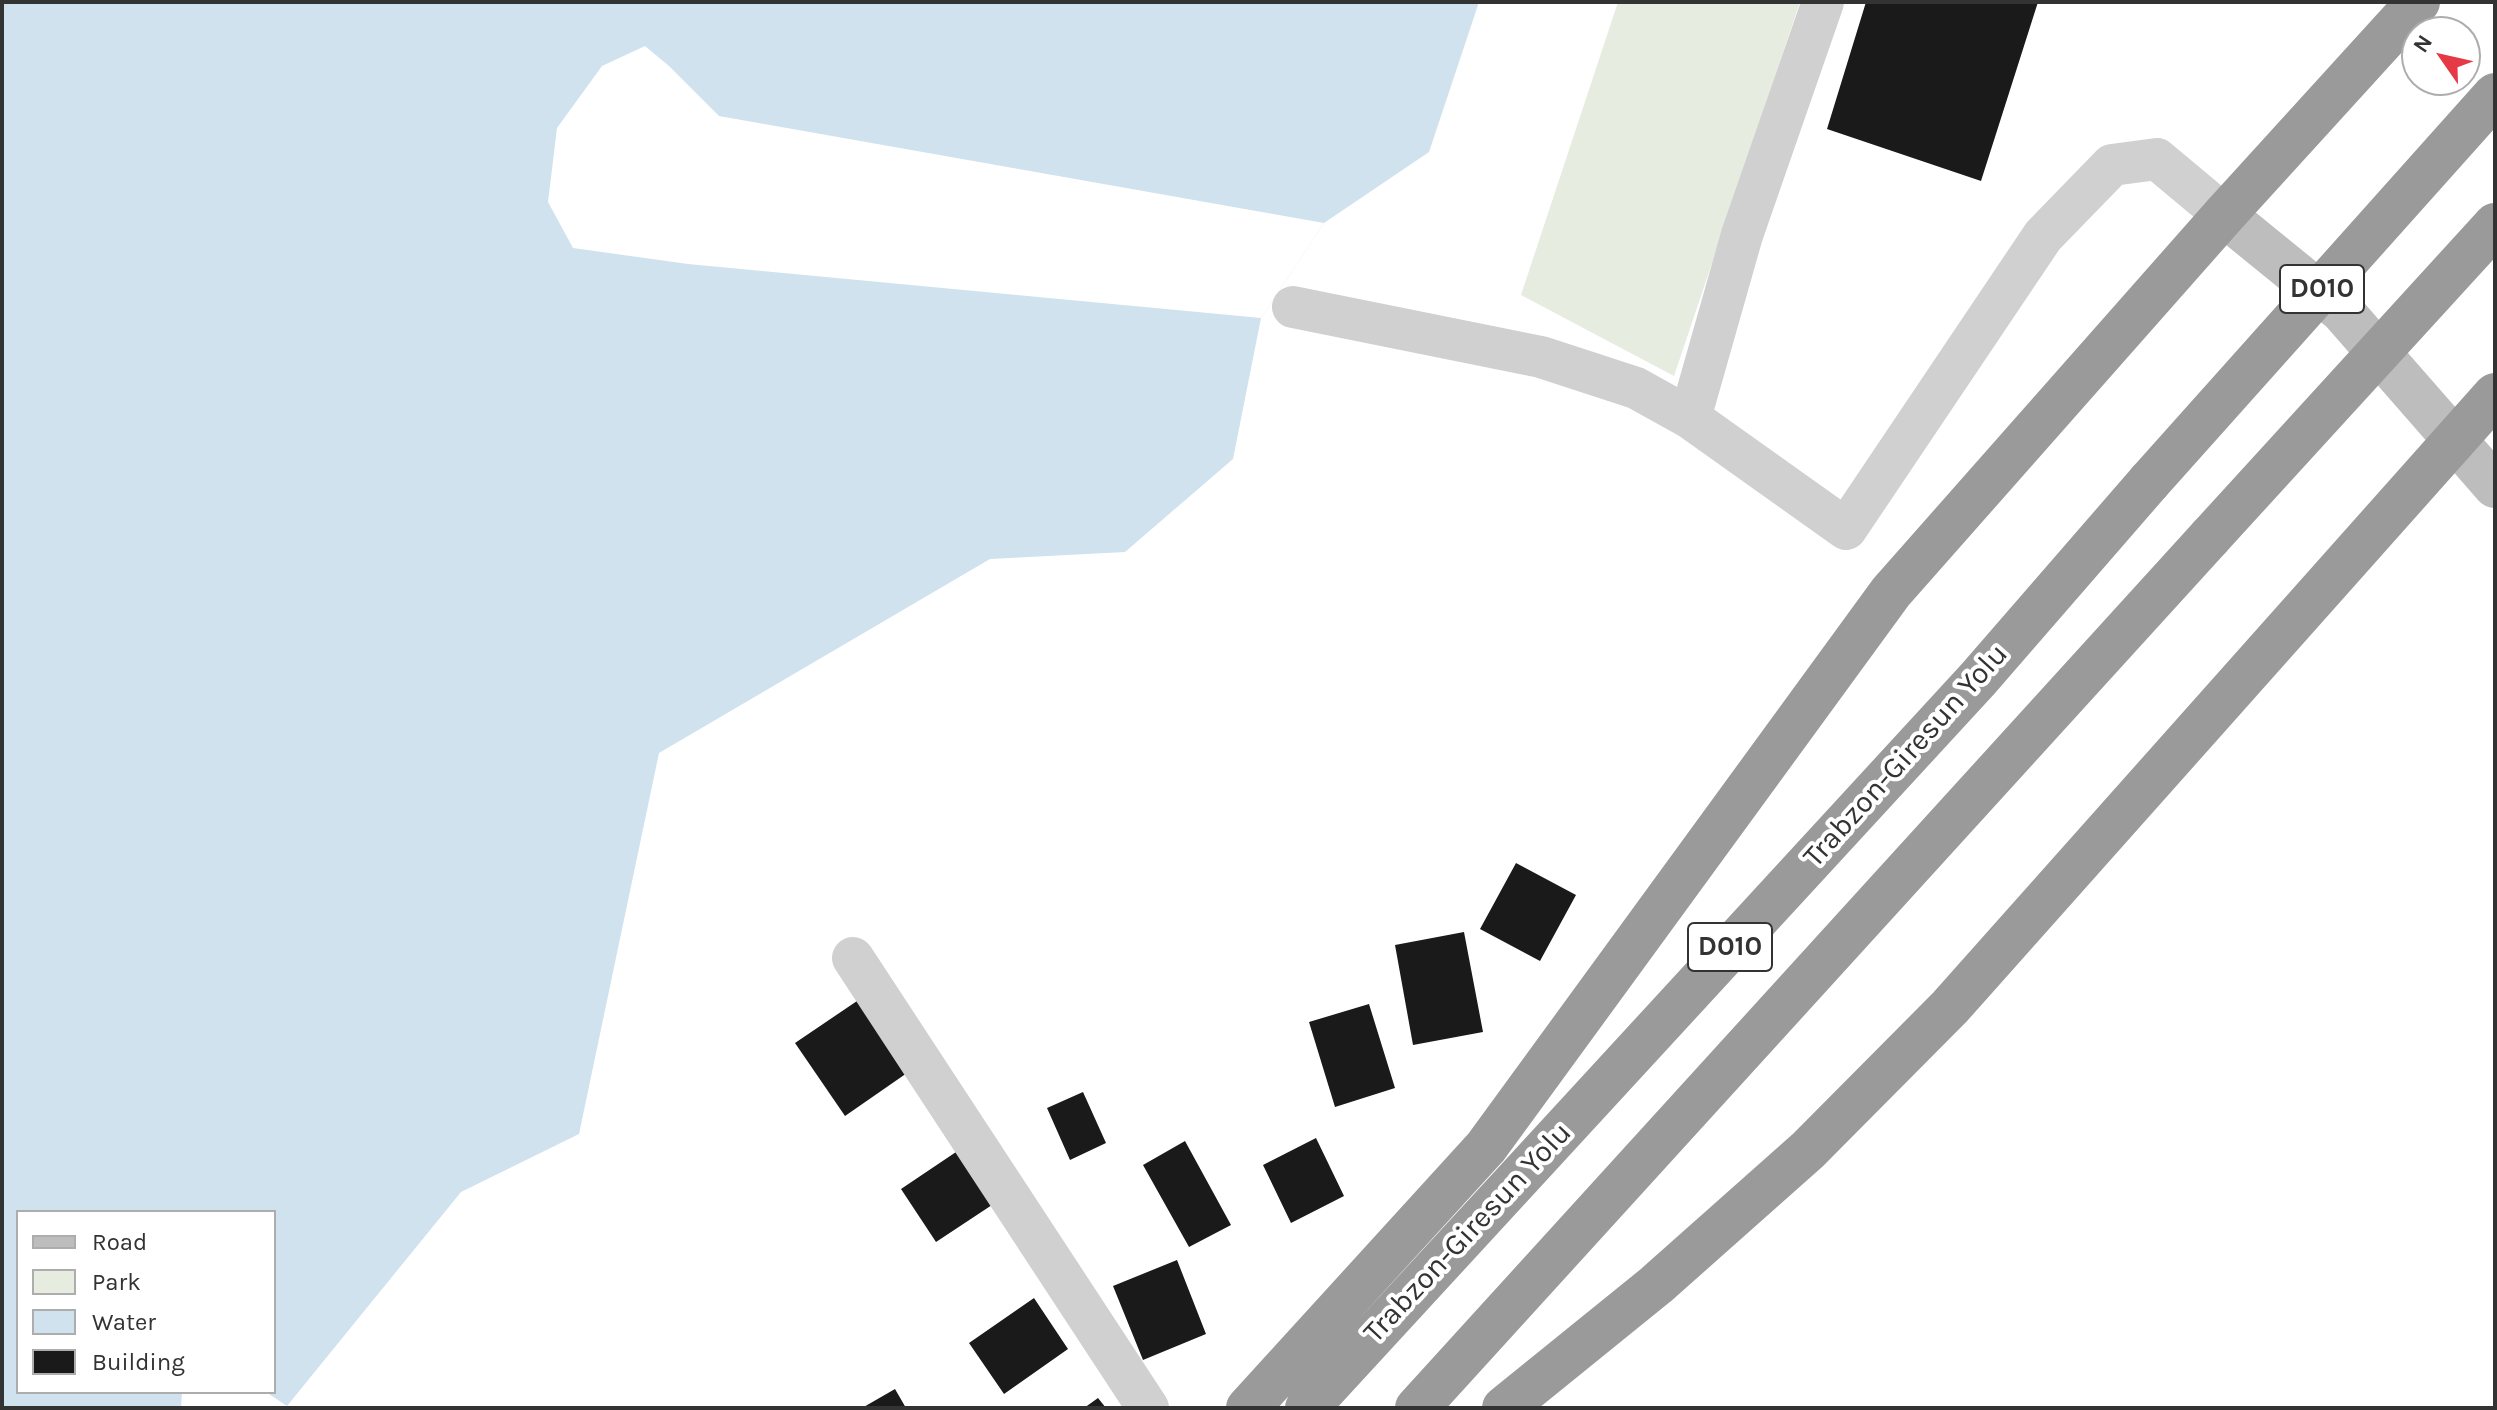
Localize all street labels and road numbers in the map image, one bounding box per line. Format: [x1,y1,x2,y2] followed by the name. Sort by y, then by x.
[2280,265,2364,313] road number: D010
[1796,637,2016,875] street label: Trabzon-Giresun Yolu
[1688,923,1772,971] road number: D010
[1357,1115,1579,1351] street label: Trabzon-Giresun Yolu

